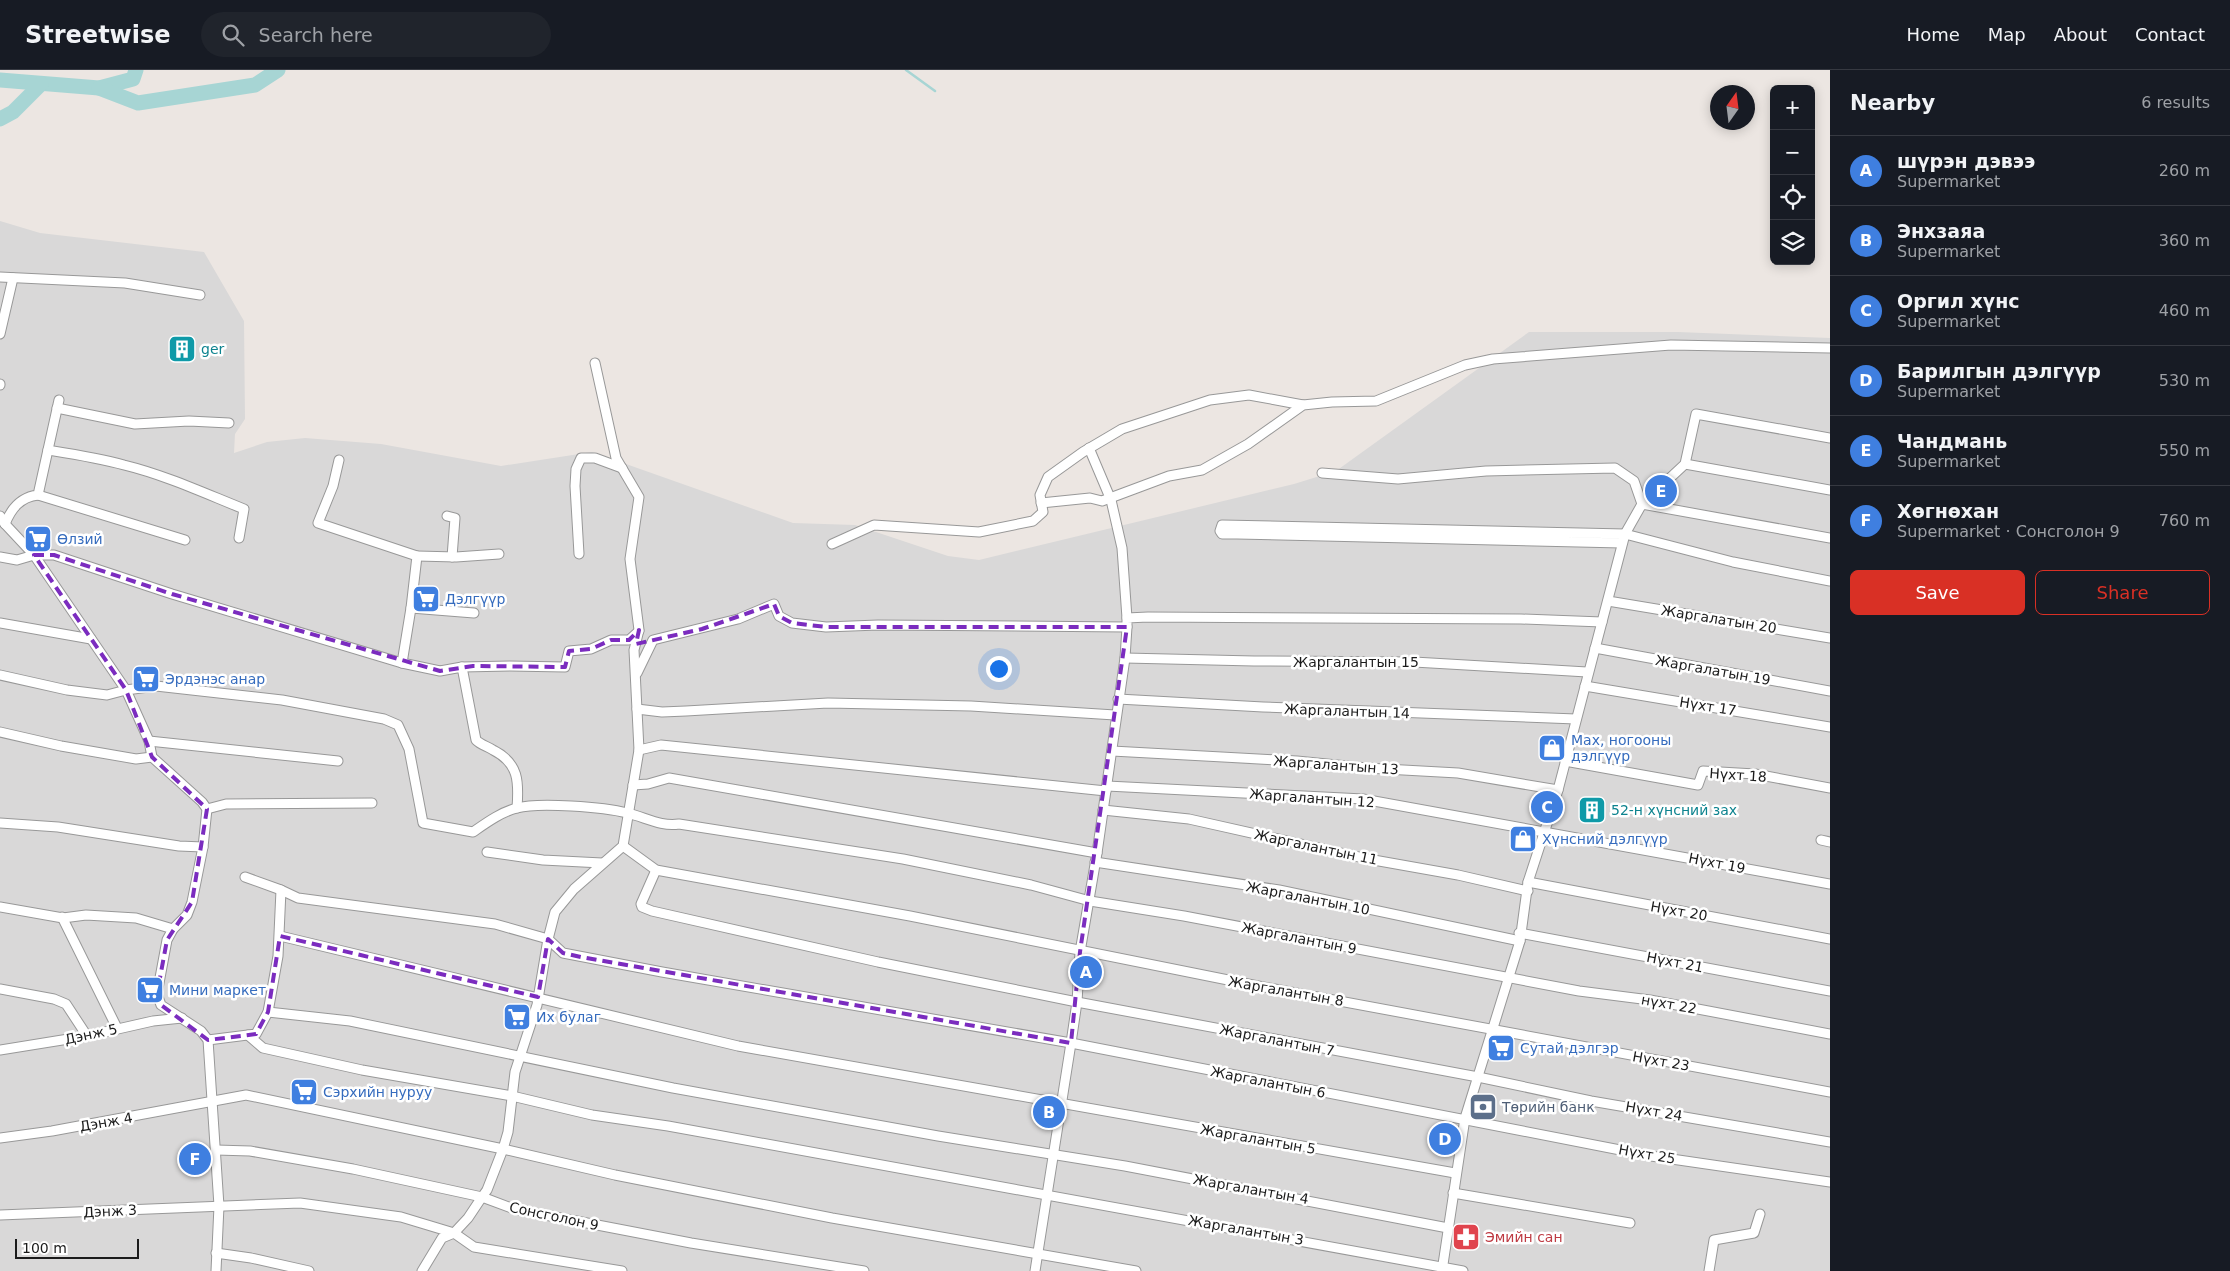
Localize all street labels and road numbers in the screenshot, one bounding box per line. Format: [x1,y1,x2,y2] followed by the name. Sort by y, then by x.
[1660,602,1778,636] street label: Жаргалатын 20
[1654,652,1772,688] street label: Жаргалатын 19
[1293,654,1419,670] street label: Жаргалантын 15
[1678,694,1738,718] street label: Нүхт 17
[1284,701,1410,721] street label: Жаргалантын 14
[1273,753,1399,777] street label: Жаргалантын 13
[1709,765,1767,785] street label: Нүхт 18
[1249,786,1375,810] street label: Жаргалантын 12
[1253,826,1379,868] street label: Жаргалантын 11
[1687,850,1747,876] street label: Нүхт 19
[1245,878,1371,918] street label: Жаргалантын 10
[1649,898,1709,924] street label: Нүхт 20
[1240,919,1358,957] street label: Жаргалантын 9
[1645,949,1705,975] street label: Нүхт 21
[1227,973,1345,1009] street label: Жаргалантын 8
[1640,991,1698,1017] street label: нүхт 22
[63,1021,119,1047] street label: Дэнж 5
[1218,1021,1336,1059] street label: Жаргалантын 7
[1631,1048,1691,1074] street label: Нүхт 23
[1209,1063,1327,1101] street label: Жаргалантын 6
[1624,1098,1684,1124] street label: Нүхт 24
[78,1109,134,1135] street label: Дэнж 4
[1199,1121,1317,1157] street label: Жаргалантын 5
[1617,1141,1677,1167] street label: Нүхт 25
[1192,1171,1310,1207] street label: Жаргалантын 4
[508,1199,600,1233] street label: Сонсголон 9
[83,1202,137,1220] street label: Дэнж 3
[1187,1212,1305,1248] street label: Жаргалантын 3

